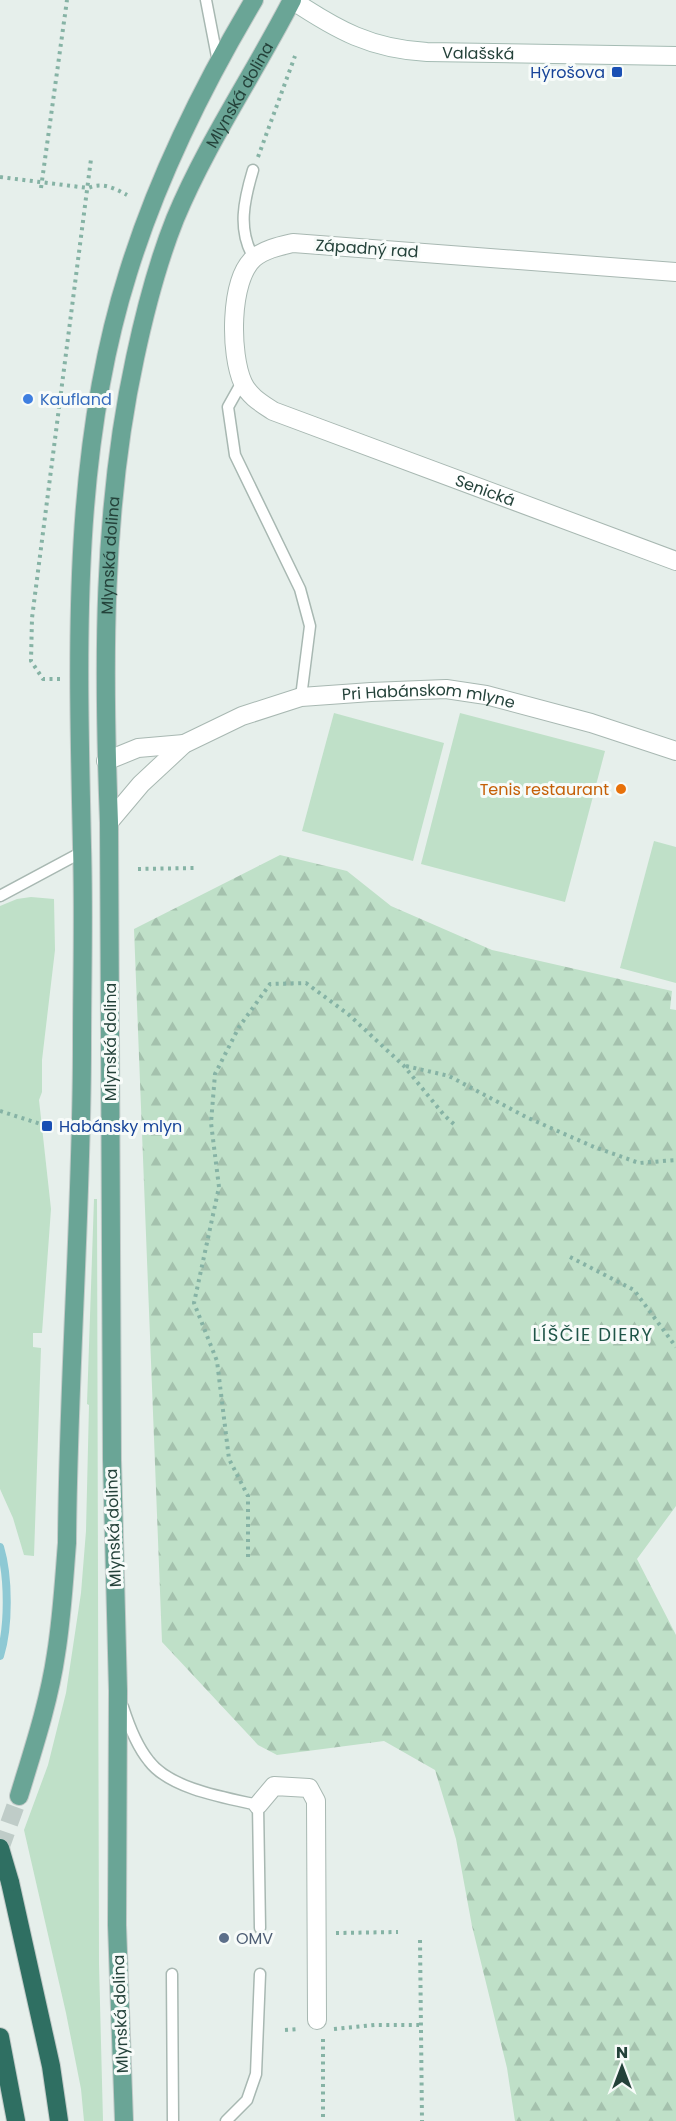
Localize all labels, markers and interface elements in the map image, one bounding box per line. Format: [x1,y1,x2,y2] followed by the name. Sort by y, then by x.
[200,38,279,152] street label: Mlynská dolina
[442,41,514,65] street label: Valašská
[530,61,605,84] place label: Hýrošova
[610,65,624,79] marker: Hýrošova
[315,233,419,264] street label: Západný rad
[40,388,112,411] place label: Kaufland
[21,392,35,406] marker: Kaufland
[452,469,518,512] street label: Senická
[96,495,126,615] street label: Mlynská dolina
[341,678,518,714] street label: Pri Habánskom mlyne
[480,778,609,801] place label: Tenis restaurant
[614,782,628,796] marker: Tenis restaurant
[99,983,122,1101] street label: Mlynská dolina
[59,1115,182,1138] place label: Habánsky mlyn
[40,1119,54,1133] marker: Habánsky mlyn
[533,1322,653,1347] district label: LÍŠČIE DIERY
[100,1468,127,1588] street label: Mlynská dolina
[236,1927,273,1950] place label: OMV
[217,1931,231,1945] marker: OMV
[107,1954,134,2074] street label: Mlynská dolina
[592,2037,652,2097] north arrow
[616,2041,628,2064] text: N

